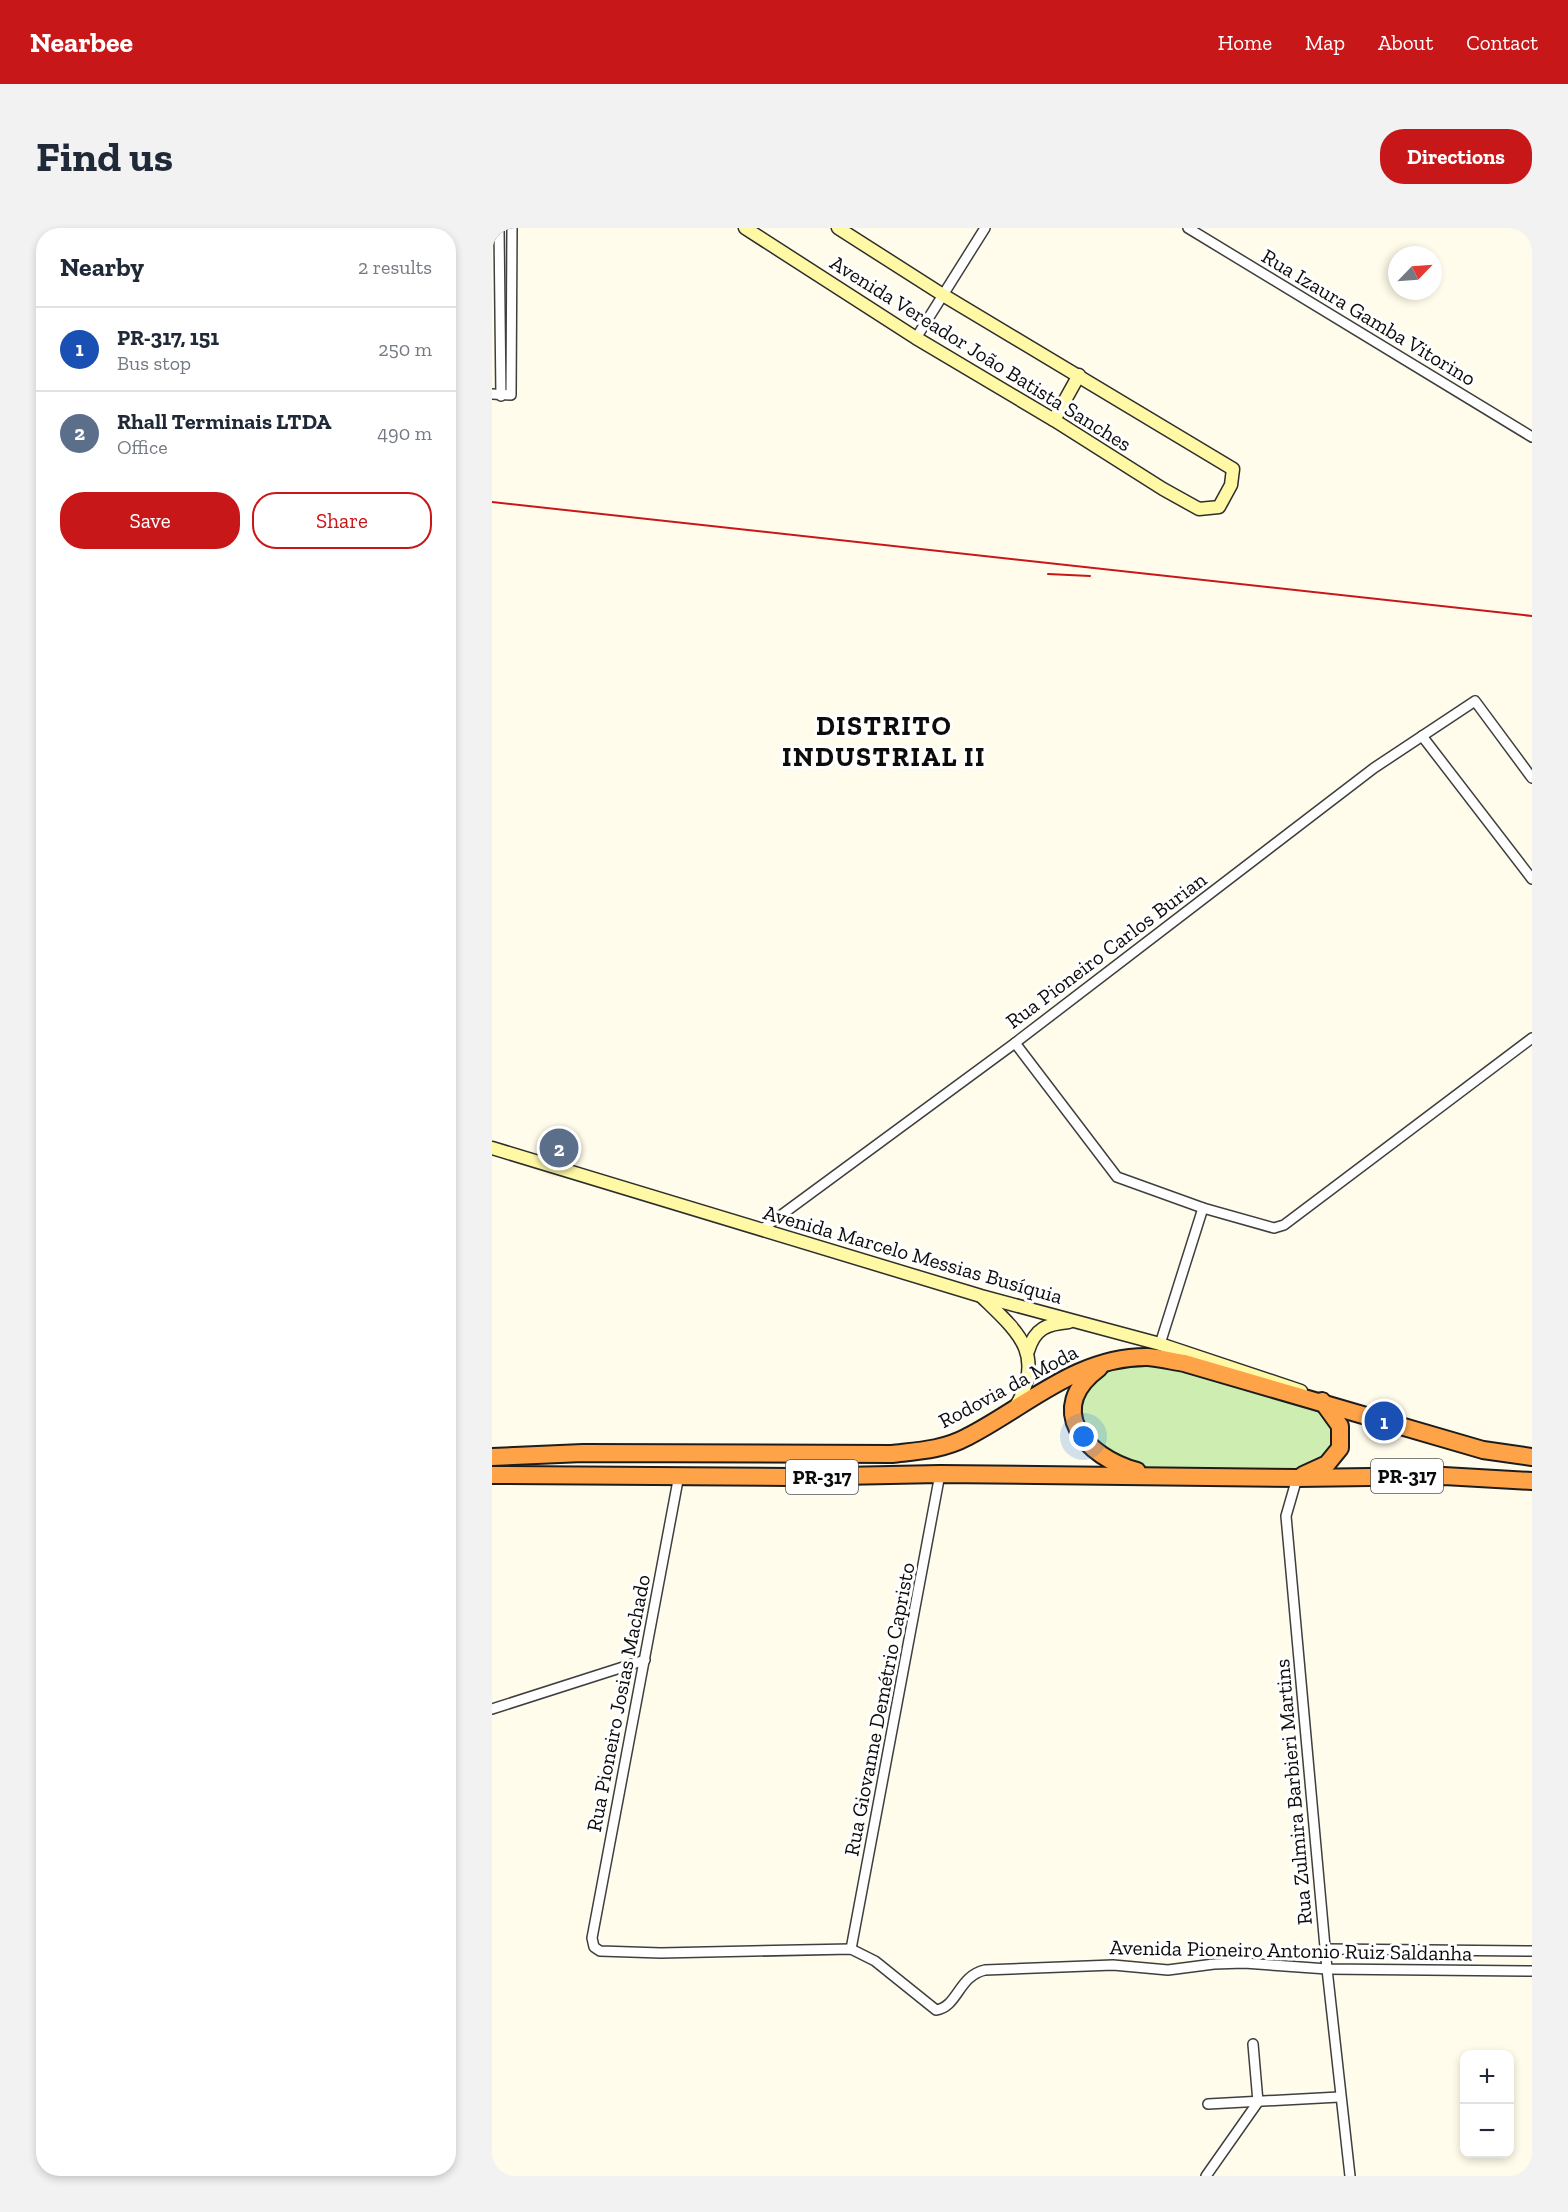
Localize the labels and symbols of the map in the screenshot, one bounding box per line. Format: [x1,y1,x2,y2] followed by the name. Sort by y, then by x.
[1258,243,1480,391] street label: Rua Izaura Gamba Vitorino
[1388,246,1442,300] north arrow
[826,250,1136,456] street label: Avenida Vereador João Batista Sanches
[782,710,986,773] district label: DISTRITO INDUSTRIAL II
[1001,866,1211,1034] street label: Rua Pioneiro Carlos Burian
[540,1126,578,1170] pin: 2
[761,1199,1065,1309] street label: Avenida Marcelo Messias Busíquia
[934,1339,1082,1433] street label: Rodovia da Moda
[1364,1398,1404,1444] pin: 1
[1069,1422,1098,1451] your location
[1371,1459,1443,1493] road number: PR-317
[786,1460,858,1494] road number: PR-317
[838,1560,920,1858] street label: Rua Giovanne Demétrio Capristo
[581,1572,655,1834] street label: Rua Pioneiro Josias Machado
[1269,1658,1317,1926] street label: Rua Zulmira Barbieri Martins
[1109,1934,1473,1966] street label: Avenida Pioneiro Antonio Ruiz Saldanha

